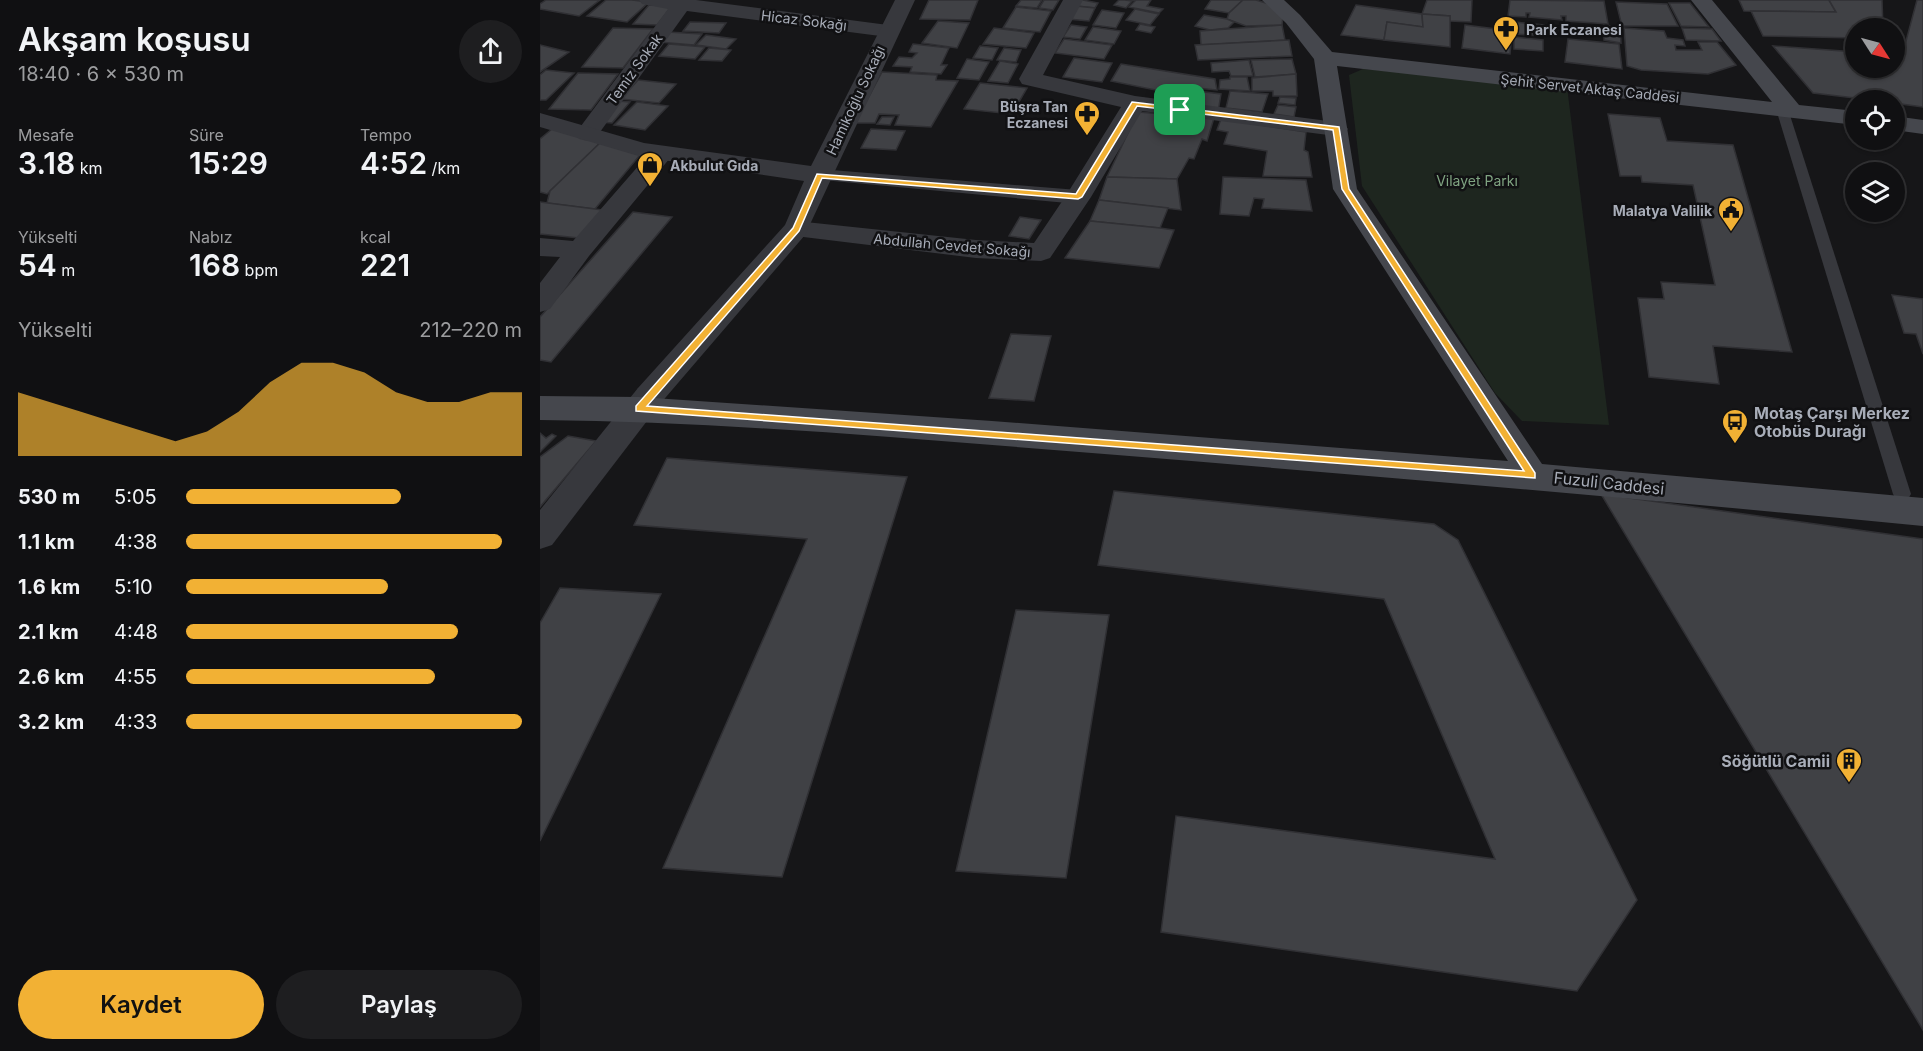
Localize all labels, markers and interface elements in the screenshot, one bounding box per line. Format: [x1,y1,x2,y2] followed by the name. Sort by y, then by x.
[760,6,848,34] street label: Hicaz Sokağı
[1491,14,1521,52] pharmacy icon: Park Eczanesi
[1845,18,1905,78] north arrow
[1845,18,1905,222] map controls
[18,19,251,59] text: Akşam koşusu
[459,20,522,83] button: share
[1526,21,1622,38] place label: Park Eczanesi
[602,30,666,108] street label: Temiz Sokak
[822,43,888,157] street label: Hamikoğlu Sokağı
[18,62,184,86] text: 18:40 · 6 × 530 m
[1500,70,1680,106] street label: Şehit Servet Aktaş Caddesi
[1154,84,1205,135] pin
[1845,90,1905,150] button: locate
[1163,93,1196,126] icon: arrive
[1000,98,1068,131] place label: Büşra Tan Eczanesi
[1072,99,1102,137] pharmacy icon: Büşra Tan Eczanesi
[18,125,74,145] text: Mesafe
[189,125,224,145] text: Süre
[360,125,412,145] text: Tempo
[18,145,75,181] text: 3.18
[189,145,268,181] text: 15:29
[360,145,427,181] text: 4:52
[635,150,665,188] shop icon: Akbulut Gıda
[670,157,758,174] place label: Akbulut Gıda
[75,158,103,178] text: km
[427,158,460,178] text: /km
[1845,162,1905,222] button: layers
[1436,172,1518,189] park label: Vilayet Parkı
[1716,195,1746,233] public building icon: Malatya Valilik
[1613,202,1713,219] place label: Malatya Valilik
[18,227,77,247] text: Yükselti
[189,227,233,247] text: Nabız
[360,227,391,247] text: kcal
[873,230,1031,260] street label: Abdullah Cevdet Sokağı
[18,247,57,283] text: 54
[189,247,240,283] text: 168
[360,247,410,283] text: 221
[57,260,75,280] text: m
[240,260,278,280] text: bpm
[18,318,92,342] text: Yükselti
[419,318,522,342] text: 212–220 m
[1754,403,1910,441] place label: Motaş Çarşı Merkez Otobüs Durağı
[1720,407,1750,445] bus stop icon: Motaş Çarşı Merkez Otobüs Durağı
[1553,467,1665,499] street label: Fuzuli Caddesi
[18,485,80,509] text: 530 m
[114,485,157,509] text: 5:05
[18,530,75,554] text: 1.1 km
[114,530,157,554] text: 4:38
[18,575,80,599] text: 1.6 km
[114,575,153,599] text: 5:10
[18,620,79,644] text: 2.1 km
[114,620,158,644] text: 4:48
[18,665,84,689] text: 2.6 km
[114,665,157,689] text: 4:55
[18,710,84,734] text: 3.2 km
[114,710,157,734] text: 4:33
[1834,746,1864,784] building icon: Söğütlü Camii
[1721,751,1830,771] place label: Söğütlü Camii
[18,970,264,1039] button: Kaydet
[276,970,522,1039] button: Paylaş

